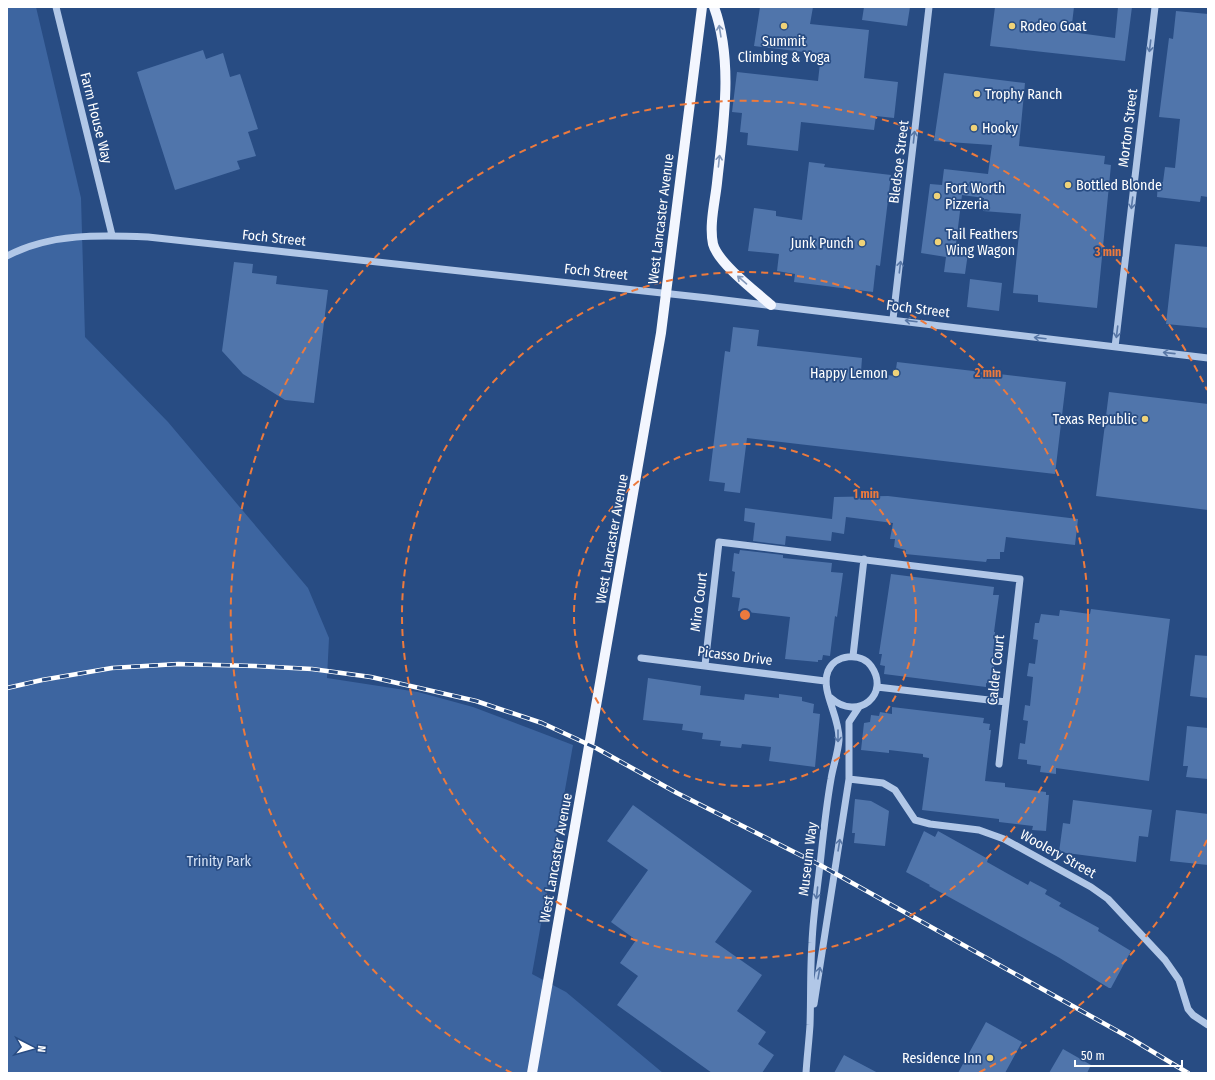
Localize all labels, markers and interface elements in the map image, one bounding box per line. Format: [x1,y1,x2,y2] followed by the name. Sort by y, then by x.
[1020,18,1087,35] place label: Rodeo Goat
[779,21,789,31] marker: Summit Climbing & Yoga
[1007,21,1017,31] marker: Rodeo Goat
[716,25,724,38] one-way arrow
[738,33,830,66] place label: Summit Climbing & Yoga
[1147,39,1154,52] one-way arrow
[76,71,116,166] street label: Farm House Way
[985,86,1062,103] place label: Trophy Ranch
[1115,87,1141,168] street label: Morton Street
[972,89,982,99] marker: Trophy Ranch
[885,119,913,205] street label: Bledsoe Street
[982,120,1019,137] place label: Hooky
[969,123,979,133] marker: Hooky
[911,131,918,144] one-way arrow
[645,153,677,285] street label: West Lancaster Avenue
[716,155,723,168] one-way arrow
[1076,177,1162,194] place label: Bottled Blonde
[945,180,1005,213] place label: Fort Worth Pizzeria
[1063,180,1073,190] marker: Bottled Blonde
[932,191,942,201] marker: Fort Worth Pizzeria
[1128,196,1136,209] one-way arrow
[241,226,307,250] street label: Foch Street
[946,226,1018,259] place label: Tail Feathers Wing Wagon
[791,235,854,252] place label: Junk Punch
[933,237,943,247] marker: Tail Feathers Wing Wagon
[857,238,867,248] marker: Junk Punch
[1094,245,1121,259] text: 3 min
[563,260,629,284] street label: Foch Street
[896,261,903,274] one-way arrow
[736,275,747,284] one-way arrow
[885,297,951,321] street label: Foch Street
[905,318,918,325] one-way arrow
[1113,325,1121,338] one-way arrow
[1034,334,1047,342] one-way arrow
[1163,350,1176,357] one-way arrow
[810,365,888,382] place label: Happy Lemon
[974,366,1001,380] text: 2 min
[891,368,901,378] marker: Happy Lemon
[1053,411,1137,428] place label: Texas Republic
[1140,414,1150,424] marker: Texas Republic
[592,473,632,605] street label: West Lancaster Avenue
[853,487,879,501] text: 1 min
[687,571,711,633] street label: Miro Court
[738,608,752,622] centre of rings
[984,633,1008,706] street label: Calder Court
[696,643,774,669] street label: Picasso Drive
[834,729,842,742] one-way arrow
[536,792,576,924] street label: West Lancaster Avenue
[795,820,821,897] street label: Museum Way
[1017,826,1099,882] street label: Woolery Street
[835,839,843,852] one-way arrow
[187,853,252,870] park label: Trinity Park
[813,886,821,899] one-way arrow
[816,967,824,980] one-way arrow
[12,1028,52,1068] north arrow
[1075,1042,1182,1068] scale bar
[35,1045,48,1053] text: N
[1081,1049,1105,1063] text: 50 m
[902,1050,982,1067] place label: Residence Inn
[985,1053,995,1063] marker: Residence Inn

